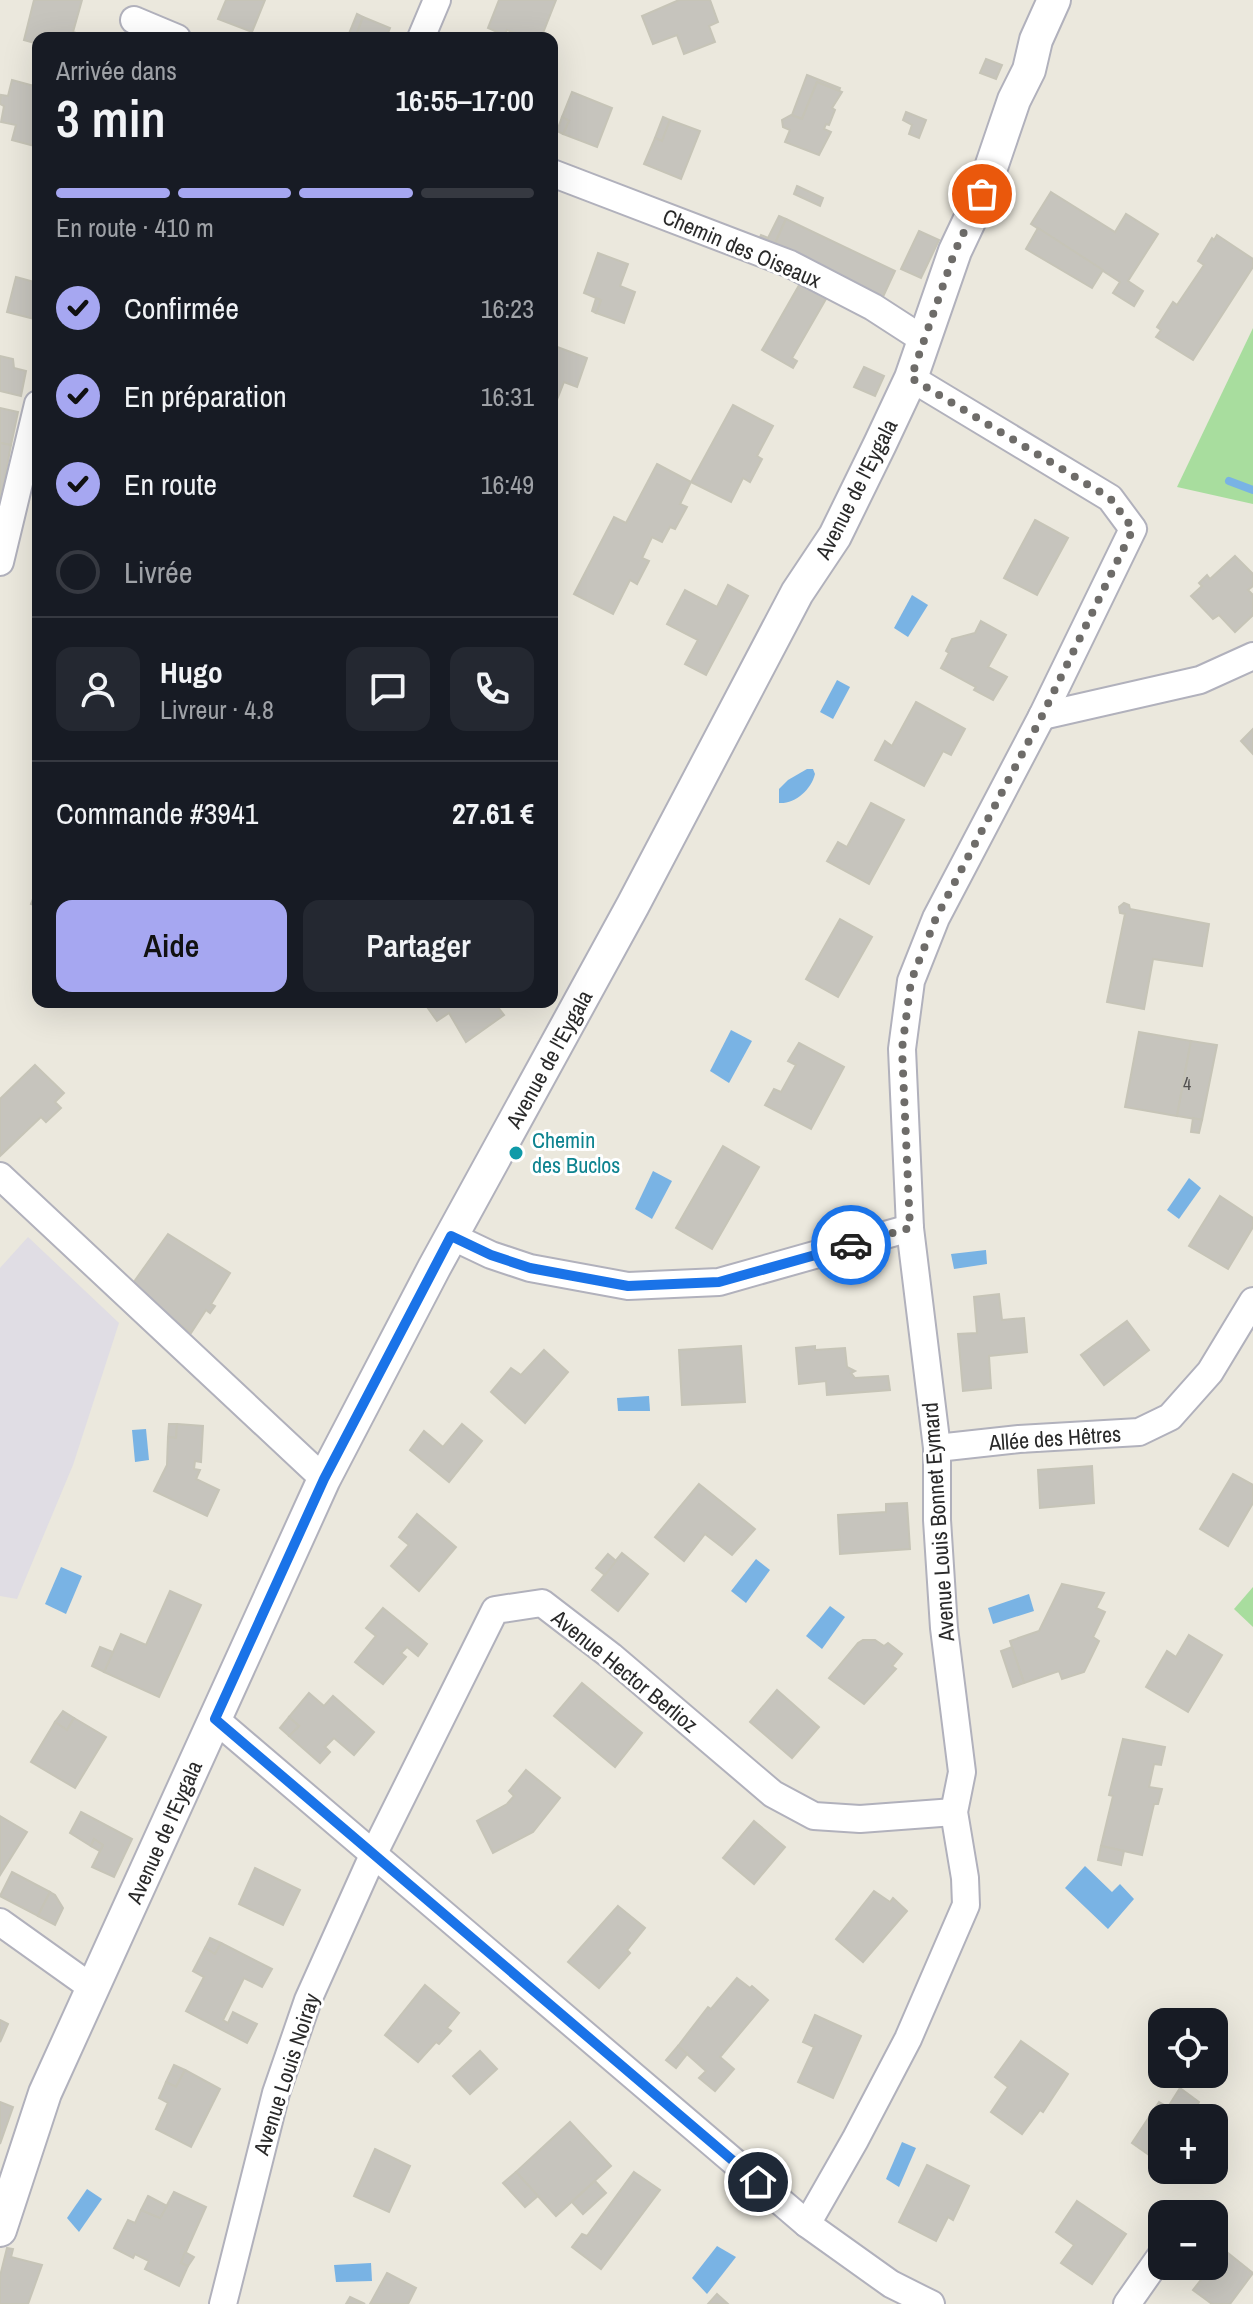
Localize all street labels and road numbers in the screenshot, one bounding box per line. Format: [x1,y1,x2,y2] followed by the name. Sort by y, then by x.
[658,201,826,295] street label: Chemin des Oiseaux
[807,414,904,565] street label: Avenue de l'Eygala
[498,985,599,1134] street label: Avenue de l'Eygala
[915,1402,961,1643] street label: Avenue Louis Bonnet Eymard
[987,1418,1122,1458] street label: Allée des Hêtres
[545,1602,704,1739] street label: Avenue Hector Berlioz
[119,1756,209,1909] street label: Avenue de l'Eygala
[245,1989,326,2160] street label: Avenue Louis Noiray

